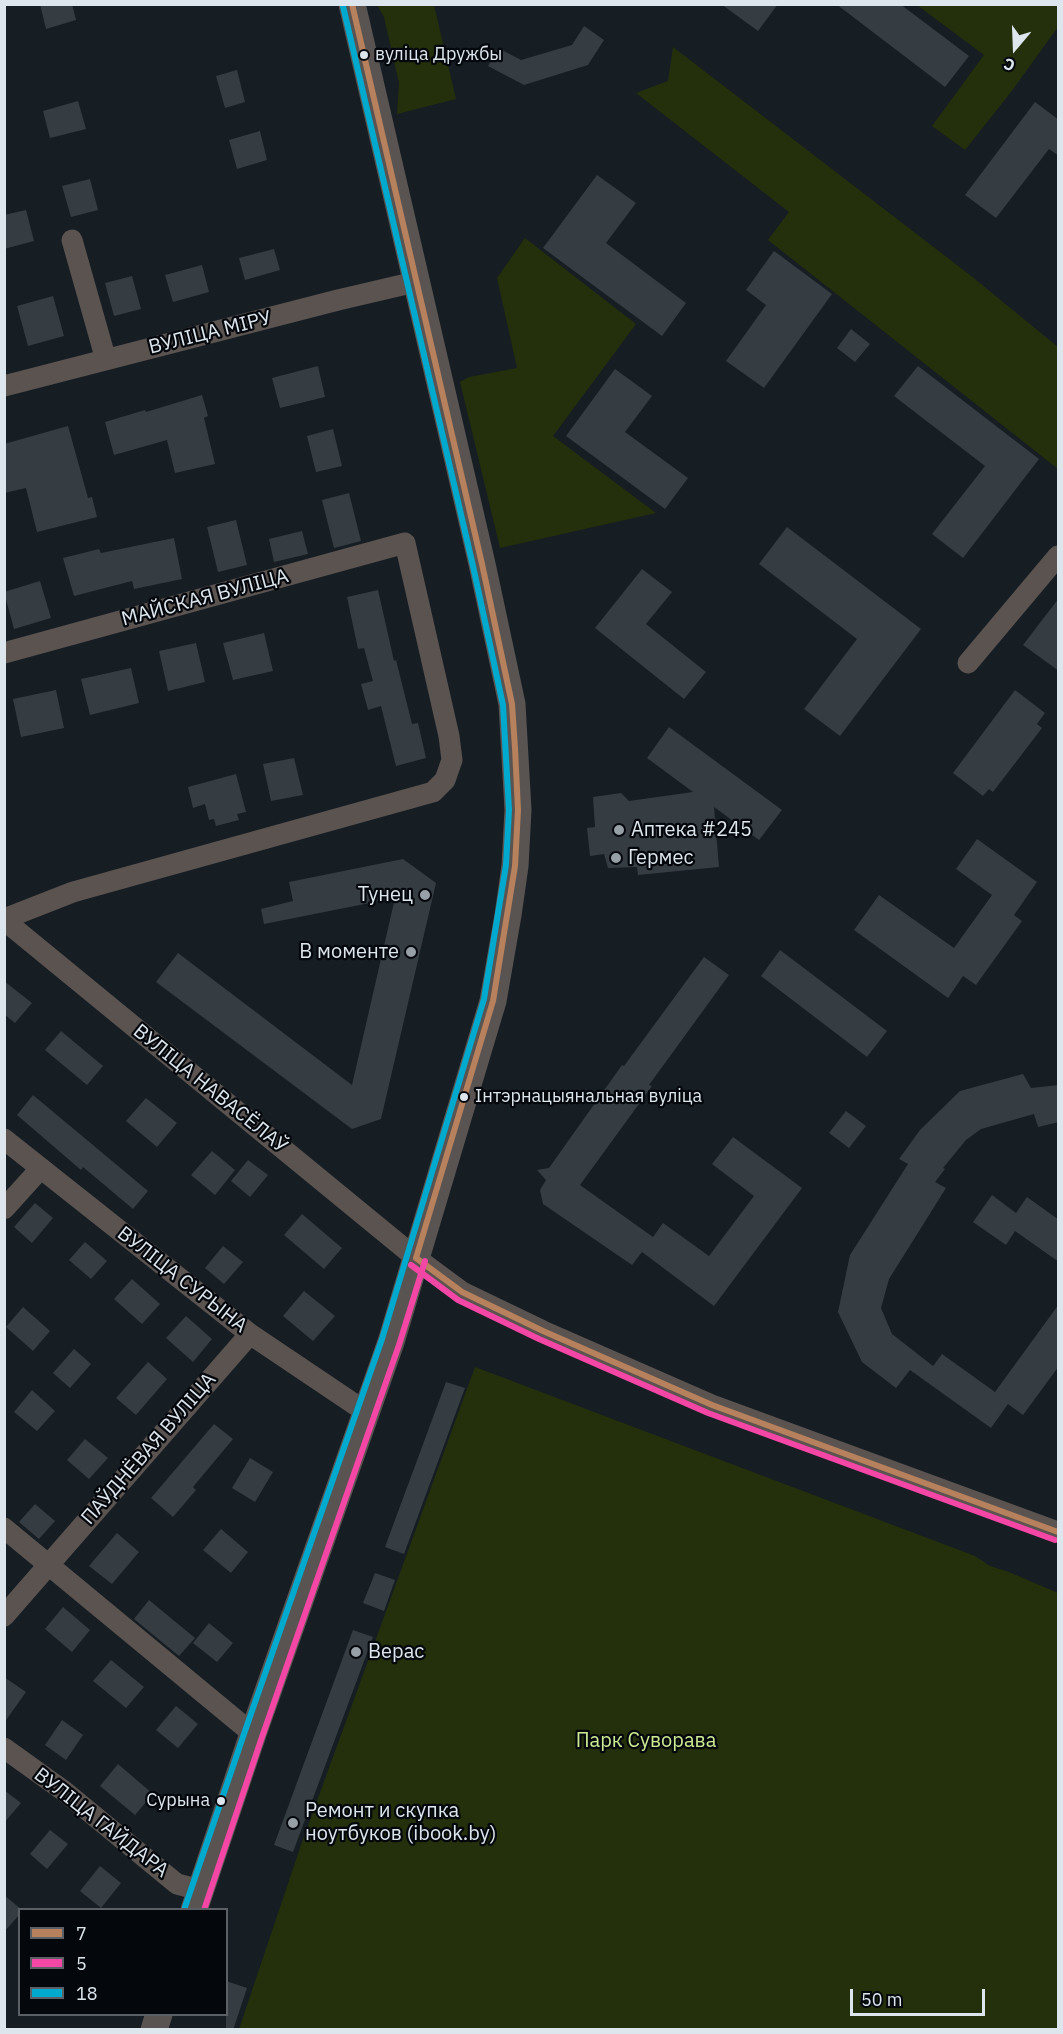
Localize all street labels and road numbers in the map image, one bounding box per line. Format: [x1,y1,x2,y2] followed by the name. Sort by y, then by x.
[146,306,274,360] street label: ВУЛІЦА МІРУ
[119,564,291,632] street label: МАЙСКАЯ ВУЛІЦА
[128,1019,292,1159] street label: ВУЛІЦА НАВАСЁЛАЎ
[112,1222,252,1338] street label: ВУЛІЦА СУРЫНА
[77,1368,221,1530] street label: ПАЎДНЁВАЯ ВУЛІЦА
[29,1763,173,1883] street label: ВУЛІЦА ГАЙДАРА

